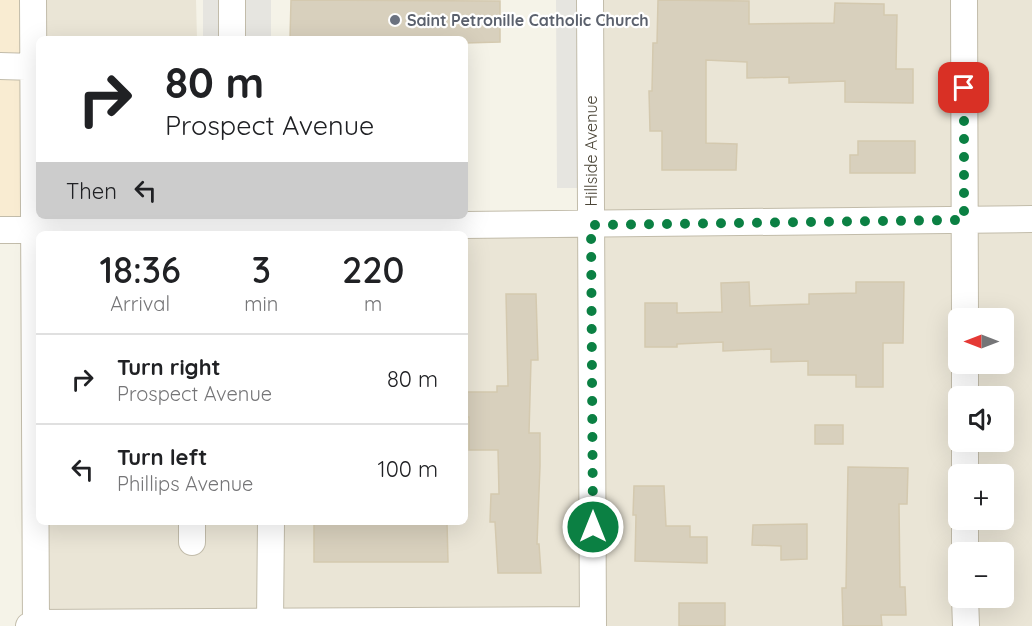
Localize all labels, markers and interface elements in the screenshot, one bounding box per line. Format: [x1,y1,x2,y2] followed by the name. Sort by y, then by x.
[407,10,649,30] place label: Saint Petronille Catholic Church
[388,13,402,27] marker: Saint Petronille Catholic Church
[165,56,264,109] text: 80 m
[66,60,144,138] icon: right
[938,62,989,113] pin
[947,71,980,104] icon: arrive
[581,95,601,207] street label: Hillside Avenue
[165,108,374,142] text: Prospect Avenue
[129,174,162,207] icon: left
[66,177,117,205] text: Then
[100,247,181,292] text: 18:36
[252,247,271,292] text: 3
[342,247,404,292] text: 220
[110,291,170,316] text: Arrival
[244,291,278,316] text: min
[364,291,382,316] text: m
[948,308,1014,374] north arrow
[948,308,1014,608] map controls
[117,353,221,381] text: Turn right
[66,363,99,396] icon: right
[387,365,438,393] text: 80 m
[117,381,272,406] text: Prospect Avenue
[948,386,1014,452] button: sound
[117,443,207,471] text: Turn left
[66,453,99,486] icon: left
[378,455,438,483] text: 100 m
[948,464,1014,530] button: +
[117,471,253,496] text: Phillips Avenue
[561,495,625,559] position arrow
[948,542,1014,608] button: −

